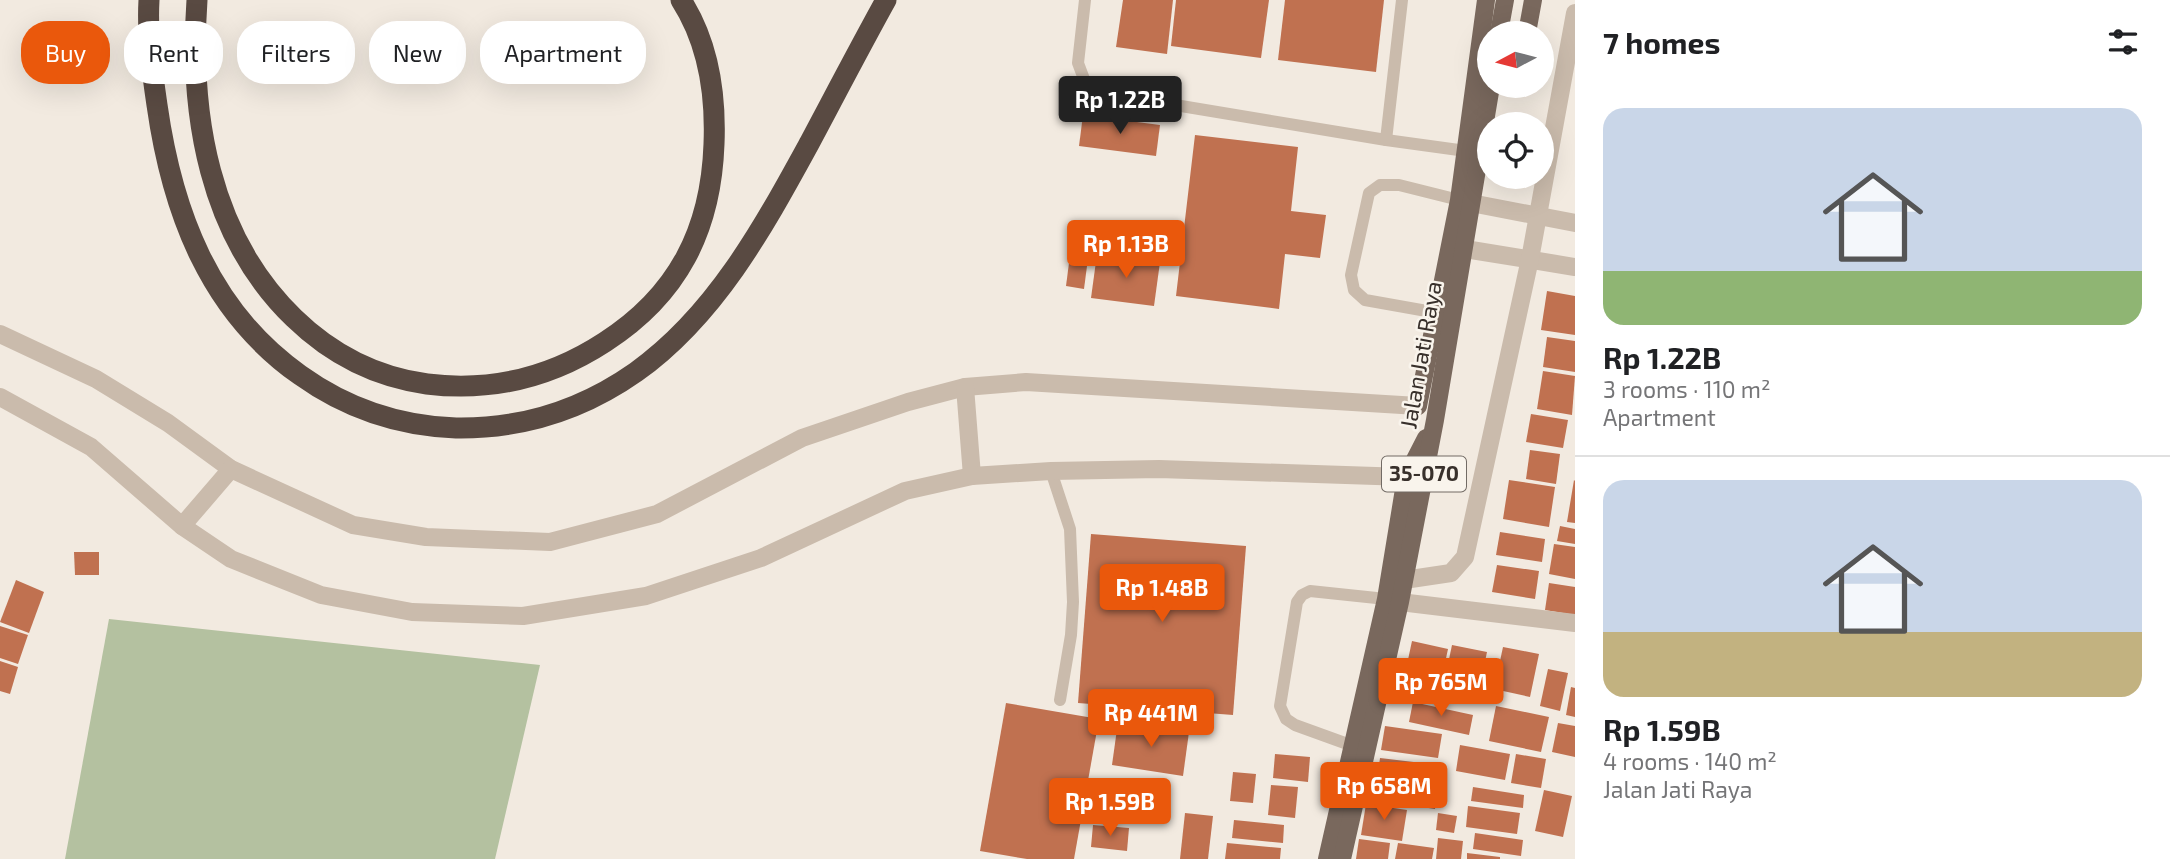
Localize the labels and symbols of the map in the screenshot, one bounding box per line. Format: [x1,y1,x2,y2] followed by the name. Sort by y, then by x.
[1477,21,1554,98] north arrow
[1048,76,1192,136] pin: Rp 1.22B
[1054,220,1198,280] pin: Rp 1.13B
[1393,279,1447,431] street label: Jalan Jati Raya
[1382,456,1466,491] road number: 35-070
[1090,564,1234,624] pin: Rp 1.48B
[1376,658,1506,718] pin: Rp 765M
[1086,690,1216,749] pin: Rp 441M
[1319,762,1449,822] pin: Rp 658M
[1038,778,1182,838] pin: Rp 1.59B

